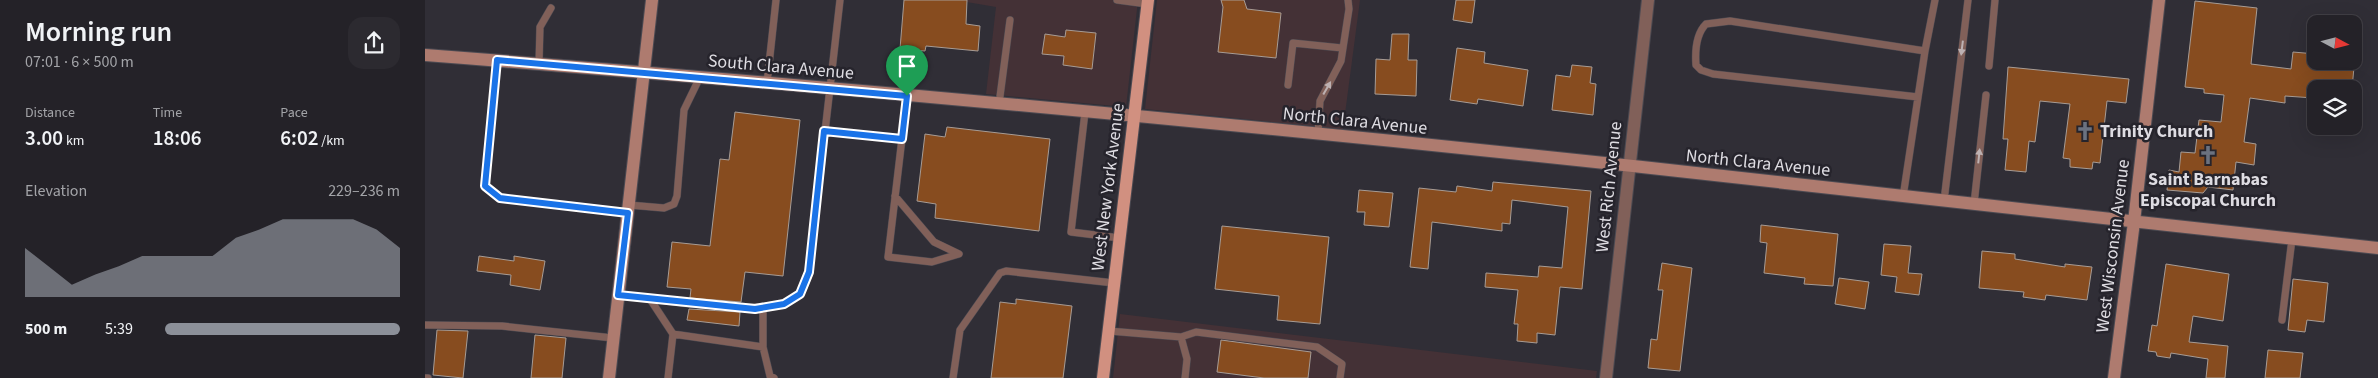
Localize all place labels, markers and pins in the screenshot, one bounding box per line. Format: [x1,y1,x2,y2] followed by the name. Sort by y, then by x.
[886,45,928,96] pin
[2100,119,2213,144] place label: Trinity Church
[2074,120,2096,142] church icon: Trinity Church
[2197,144,2219,166] church icon: Saint Barnabas Episcopal Church
[2140,167,2276,213] place label: Saint Barnabas Episcopal Church

